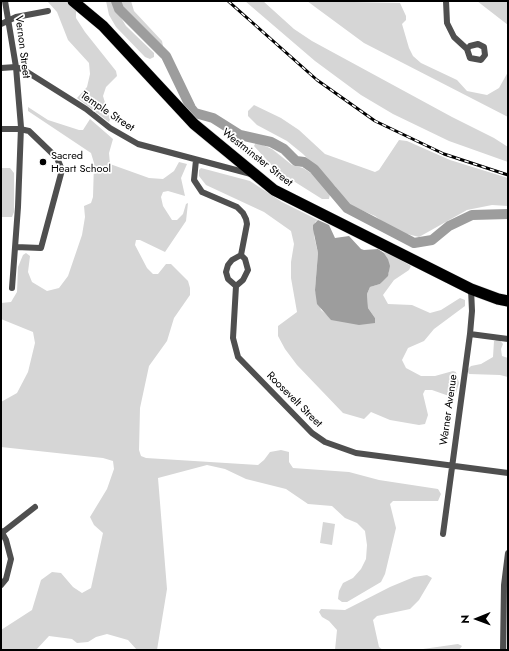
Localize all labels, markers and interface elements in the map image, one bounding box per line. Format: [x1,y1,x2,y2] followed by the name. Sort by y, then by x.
[12,15,32,79] street label: Vernon Street
[77,89,137,135] street label: Temple Street
[219,126,295,190] street label: Westminster Street
[51,149,111,175] place label: Sacred Heart School
[38,157,48,167] marker: Sacred Heart School
[263,369,325,431] street label: Roosevelt Street
[437,374,461,446] street label: Warner Avenue
[457,599,497,639] north arrow
[457,615,473,624] text: N

